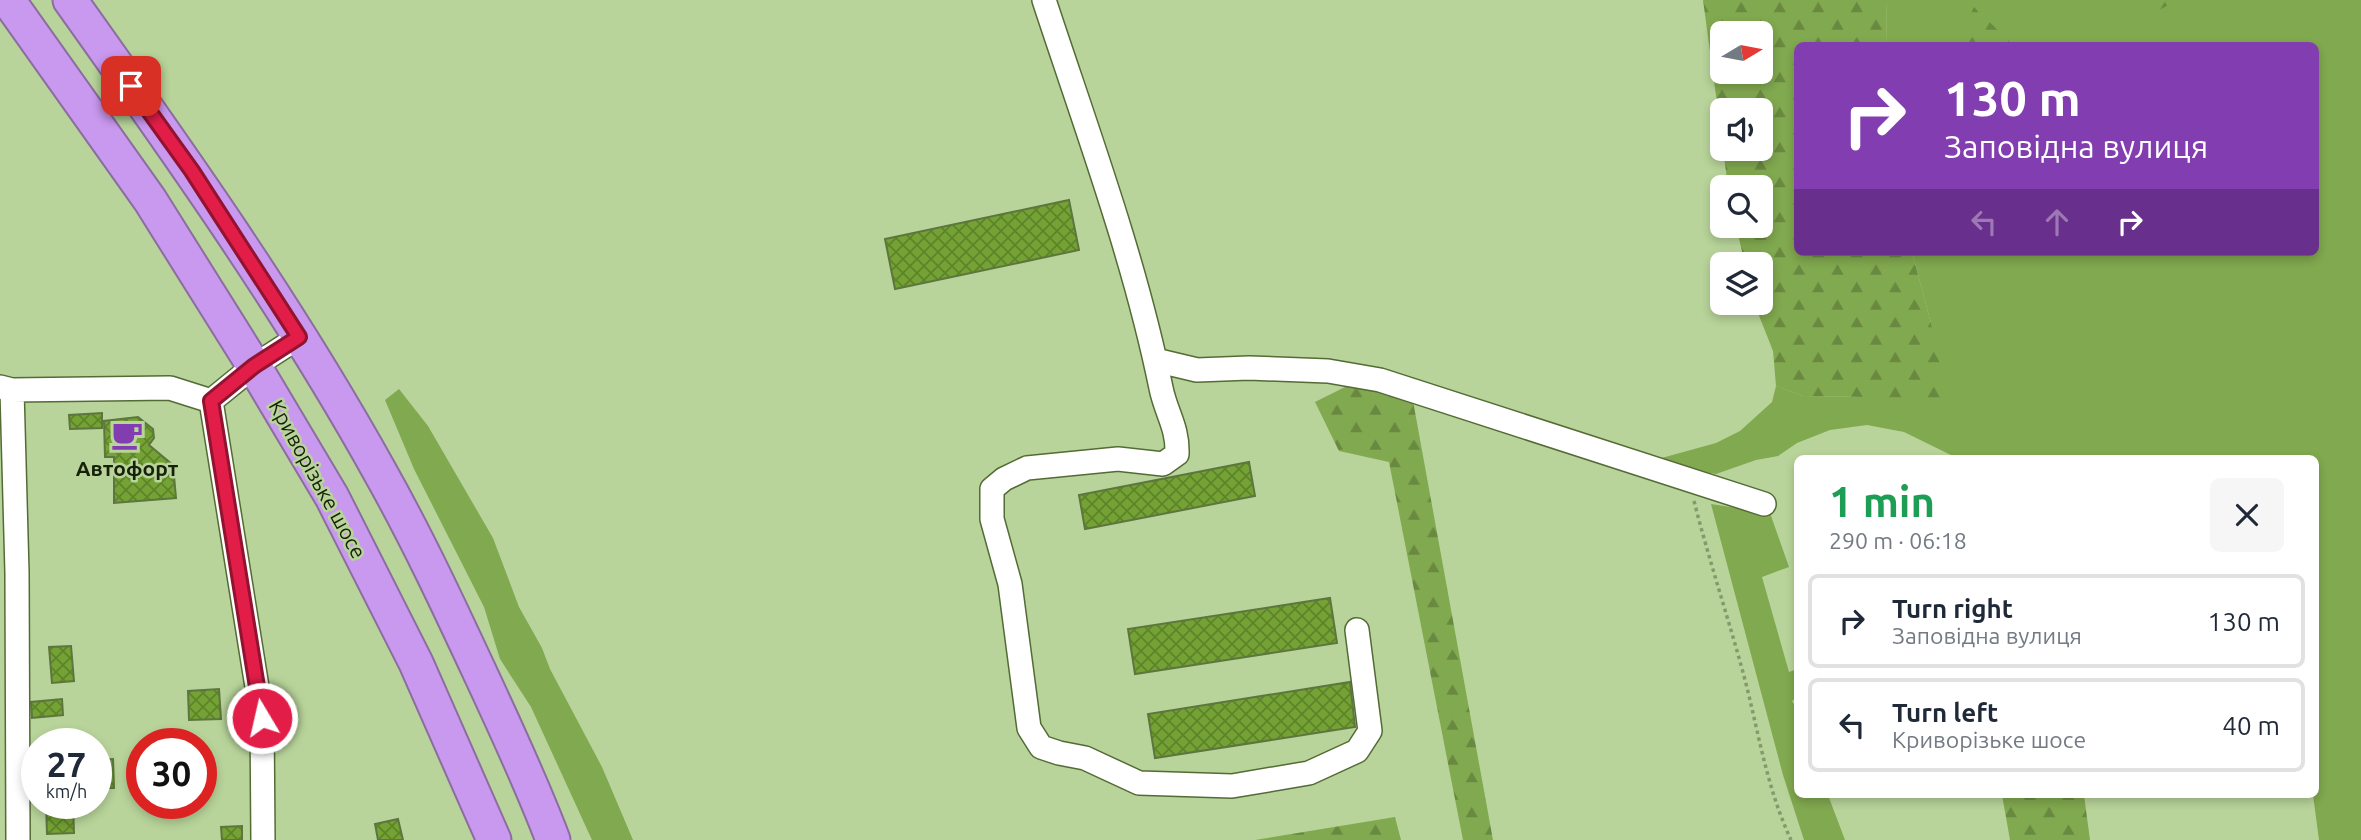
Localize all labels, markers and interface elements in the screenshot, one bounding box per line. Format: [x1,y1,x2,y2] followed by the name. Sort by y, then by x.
[1710,21,1773,84] north arrow
[1710,21,1773,315] map controls
[101,56,161,116] pin
[112,67,150,105] icon: arrive
[1829,70,1920,161] icon: right
[1944,70,2081,125] text: 130 m
[1710,98,1773,161] button: sound
[1944,128,2208,164] text: Заповідна вулиця
[1710,175,1773,238] button: search
[1965,203,2003,241] icon: left
[2038,203,2076,241] icon: ahead
[2111,203,2149,241] icon: right
[1710,252,1773,315] button: layers
[265,396,371,562] street label: Криворізьке шосе
[110,418,144,452] cafe icon: Автофорт
[76,456,179,480] place label: Автофорт
[1829,478,1935,525] text: 1 min
[2210,478,2284,552] button: close
[1829,528,1967,553] text: 290 m · 06:18
[1892,594,2013,623] text: Turn right
[1833,602,1871,640] icon: right
[2208,607,2280,636] text: 130 m
[1892,623,2082,648] text: Заповідна вулиця
[225,681,299,755] position arrow
[1892,698,1998,727] text: Turn left
[1833,706,1871,744] icon: left
[2222,711,2280,740] text: 40 m
[1892,727,2086,752] text: Криворізьке шосе
[126,728,217,819] speed limit sign: 30
[47,744,86,784] text: 27
[46,781,87,801] text: km/h

